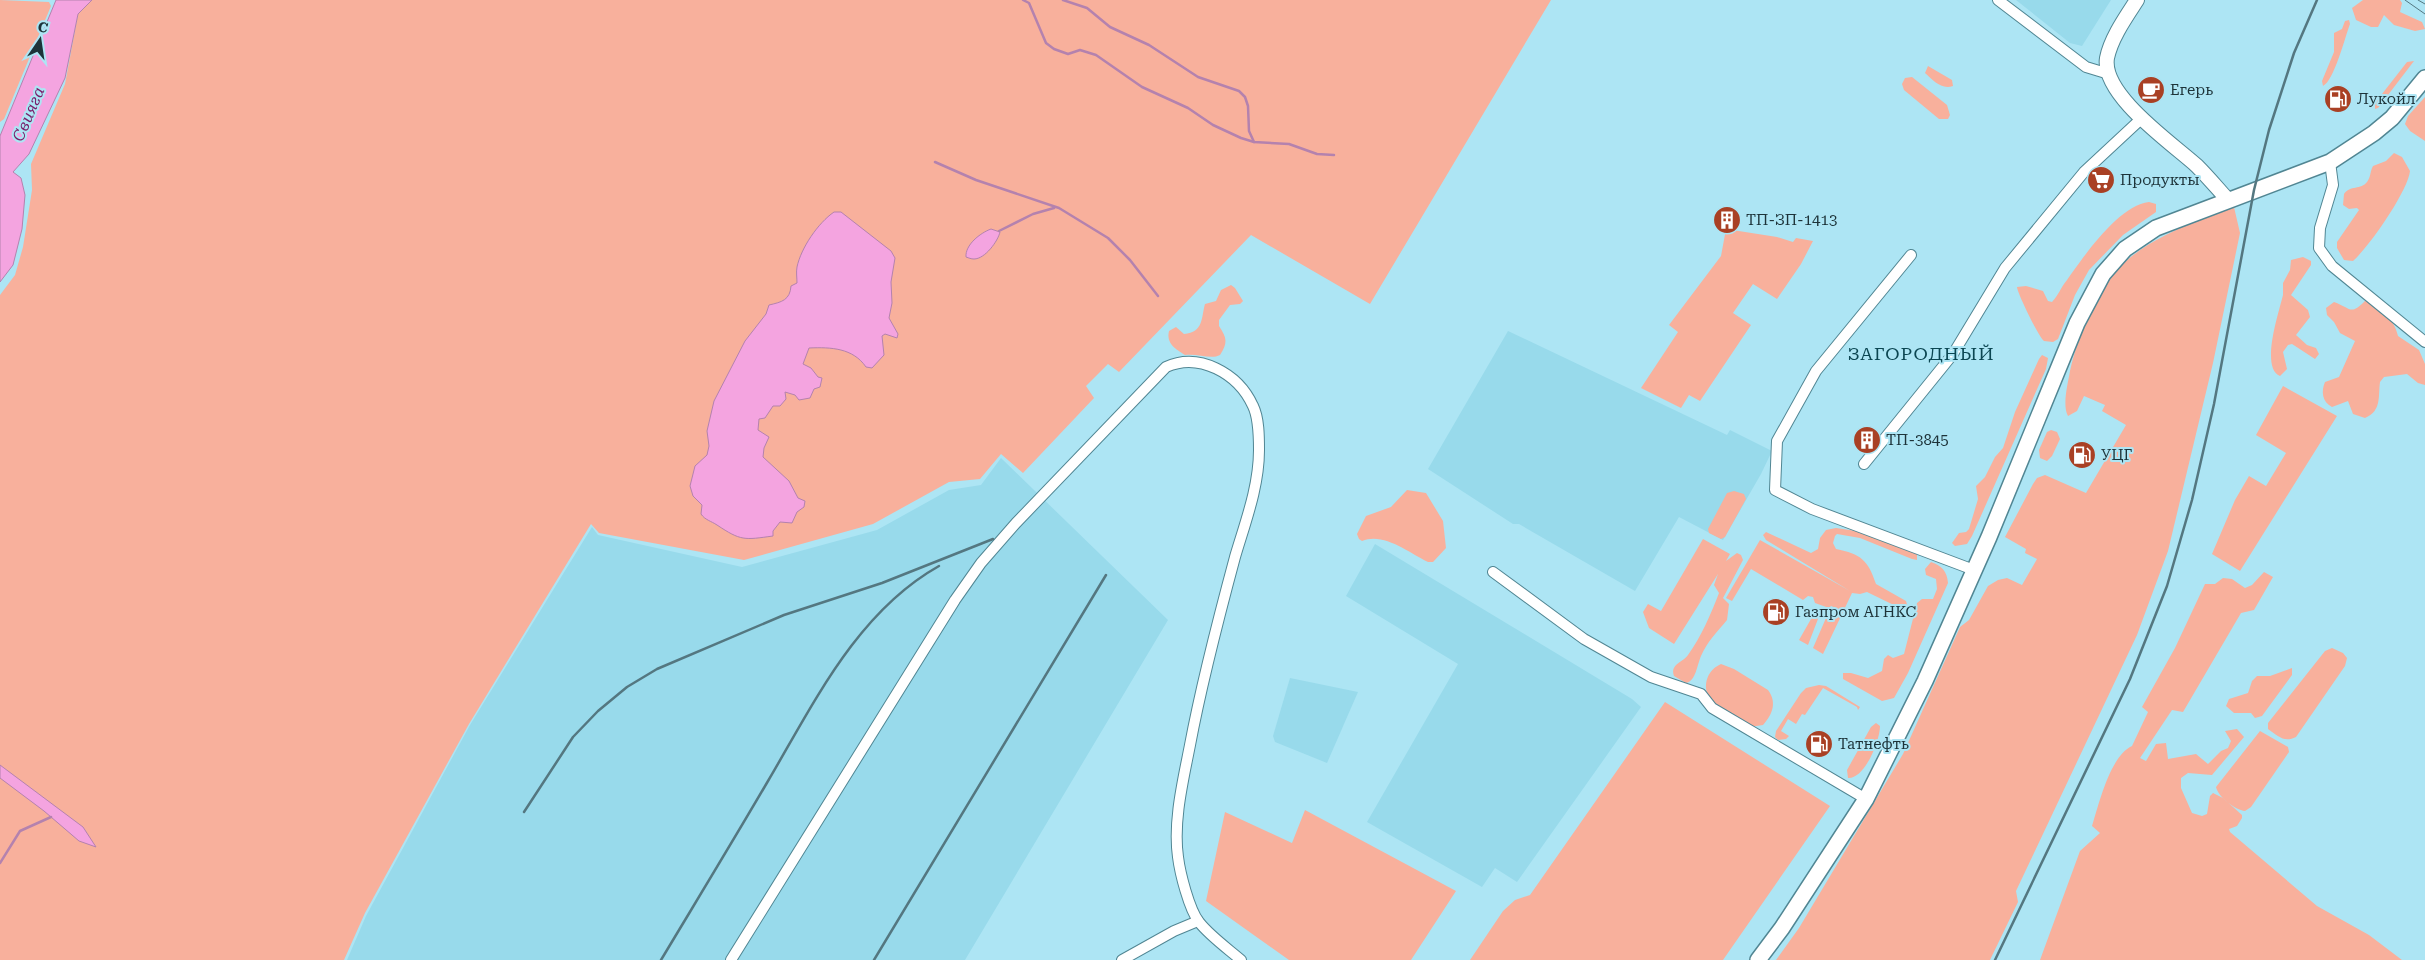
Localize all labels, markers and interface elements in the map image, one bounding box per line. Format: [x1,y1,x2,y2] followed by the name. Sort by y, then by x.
[15,15,65,65] north arrow
[36,18,50,36] text: С
[2136,75,2166,105] cafe icon: Егерь
[2170,81,2213,99] place label: Егерь
[8,84,49,144] water label: Свияга
[2323,84,2353,114] fuel station icon: Лукойл
[2357,90,2416,108] place label: Лукойл
[2086,165,2116,195] supermarket icon: Продукты
[2120,171,2200,189] place label: Продукты
[1712,205,1742,235] building icon: ТП-ЗП-1413
[1746,211,1837,229] place label: ТП-ЗП-1413
[1847,343,1995,364] district label: ЗАГОРОДНЫЙ
[1852,425,1882,455] building icon: ТП-3845
[1886,431,1949,449] place label: ТП-3845
[2067,440,2097,470] fuel station icon: УЦГ
[2101,446,2133,464] place label: УЦГ
[1761,597,1791,627] fuel station icon: Газпром АГНКС
[1795,603,1917,621] place label: Газпром АГНКС
[1804,729,1834,759] fuel station icon: Татнефть
[1838,735,1909,753] place label: Татнефть

